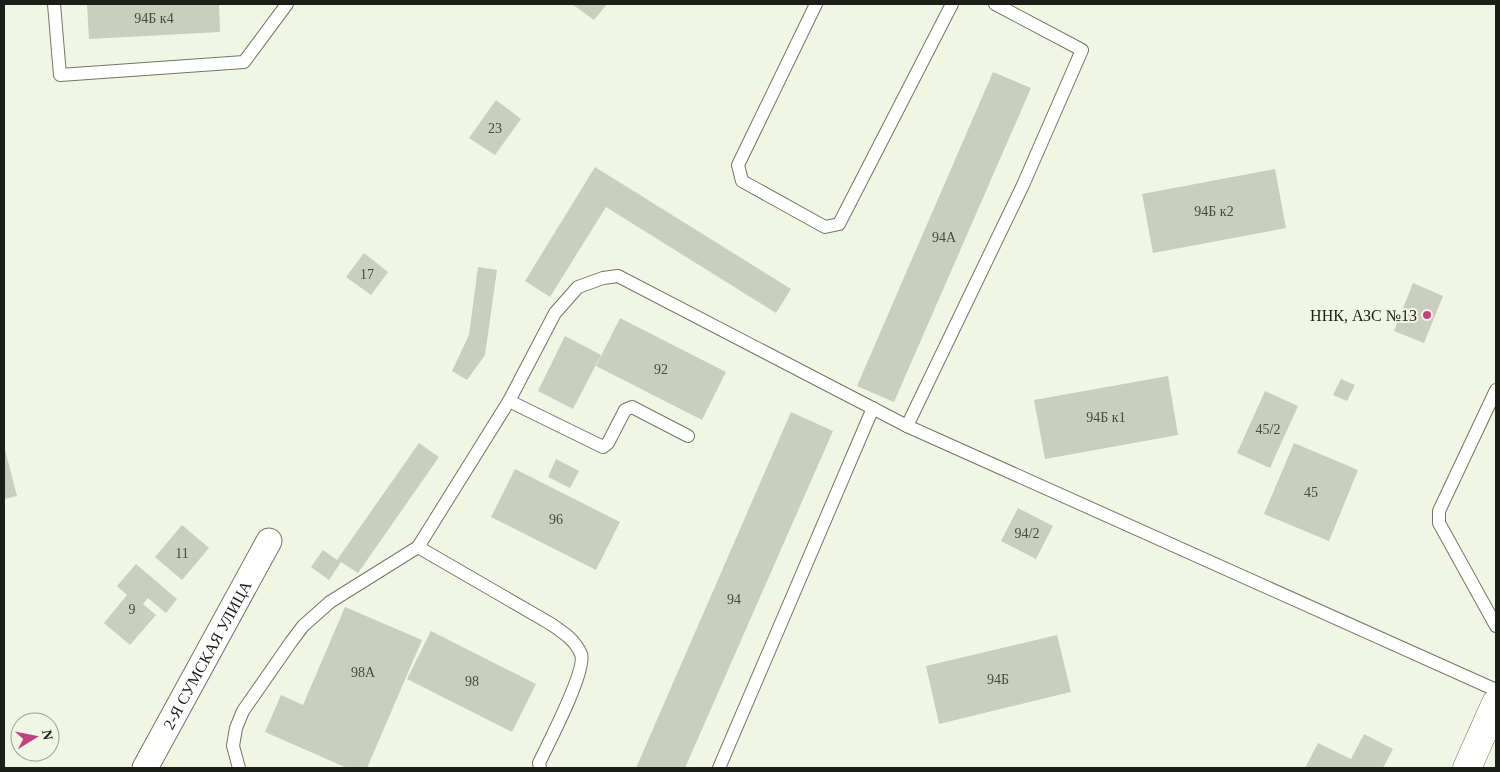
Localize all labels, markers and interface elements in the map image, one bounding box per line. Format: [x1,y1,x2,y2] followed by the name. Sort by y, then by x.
[134,11,174,26] house number: 94Б к4
[488,121,502,136] house number: 23
[1194,204,1234,219] house number: 94Б к2
[932,230,957,245] house number: 94А
[360,267,374,282] house number: 17
[1310,307,1417,324] place label: ННК, АЗС №13
[1421,309,1433,321] marker: ННК, АЗС №13
[654,362,668,377] house number: 92
[1086,410,1126,425] house number: 94Б к1
[1256,422,1280,437] house number: 45/2
[1304,485,1318,500] house number: 45
[549,512,563,527] house number: 96
[1015,526,1039,541] house number: 94/2
[175,546,189,561] house number: 11
[159,577,254,732] street label: 2-Я СУМСКАЯ УЛИЦА
[727,592,741,607] house number: 94
[129,602,136,617] house number: 9
[351,665,376,680] house number: 98А
[987,672,1009,687] house number: 94Б
[465,674,479,689] house number: 98
[10,712,60,762] north arrow
[39,729,56,741] text: N

